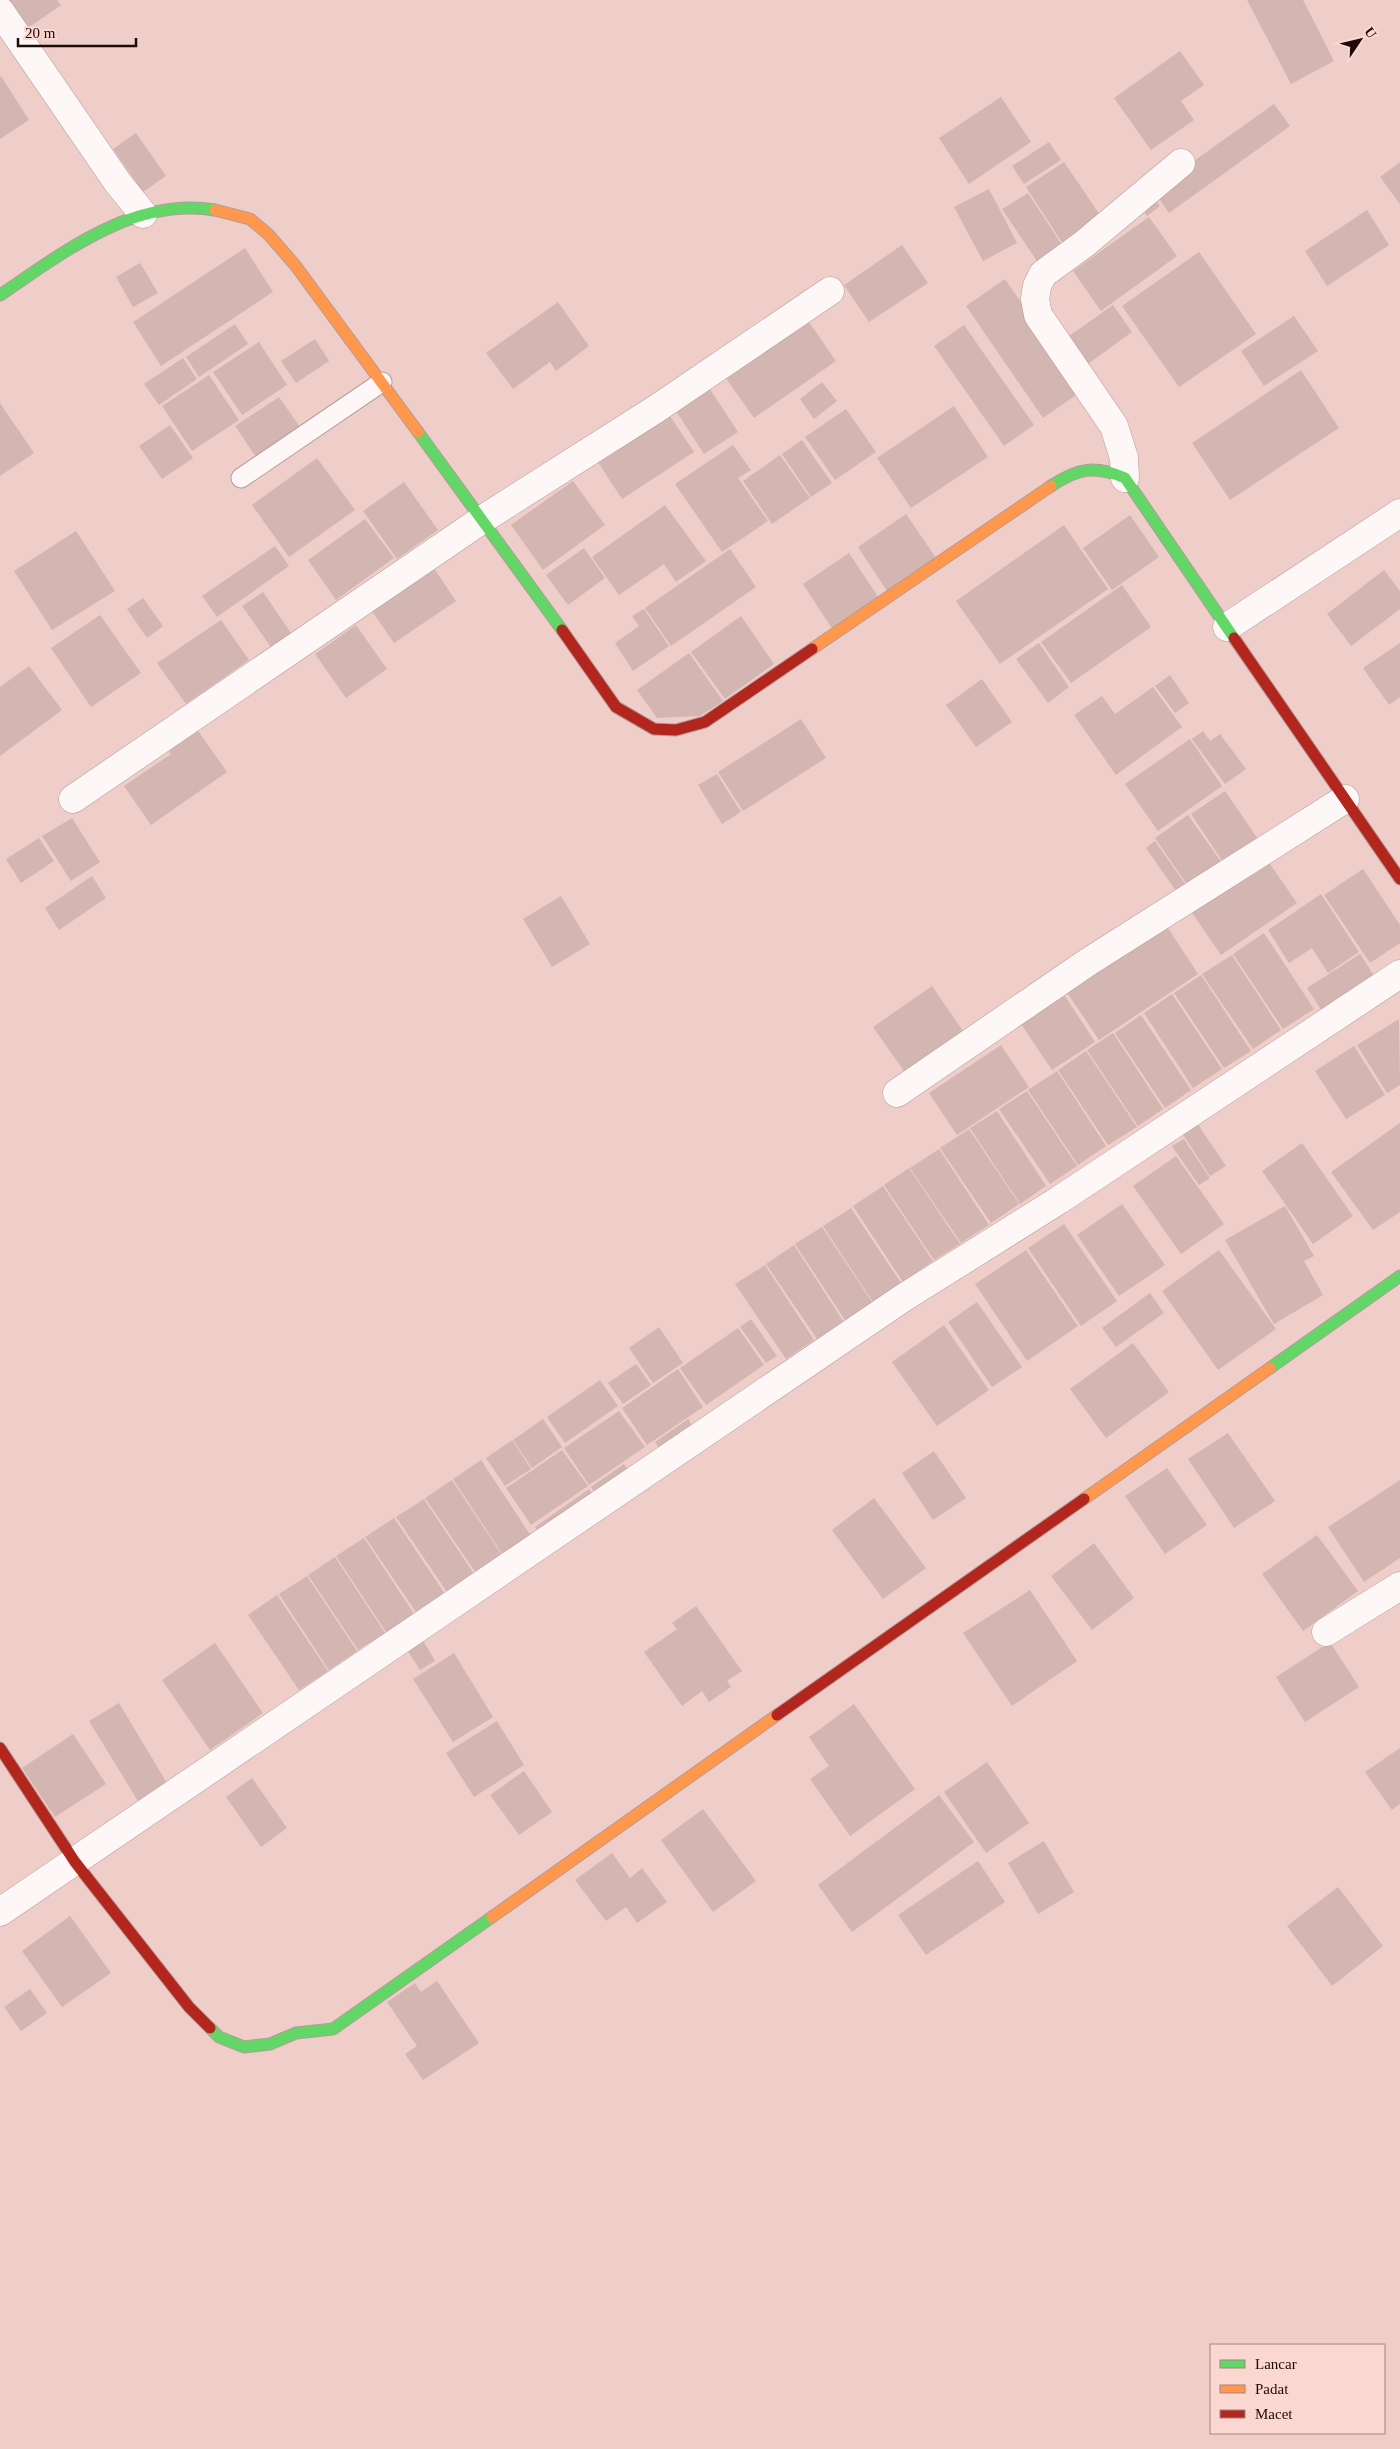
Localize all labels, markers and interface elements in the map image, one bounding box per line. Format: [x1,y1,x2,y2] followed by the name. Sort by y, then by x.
[18,15,135,47] scale bar
[1335,15,1385,65] north arrow
[1361,24,1379,41] text: U
[25,25,56,41] text: 20 m
[1210,2344,1385,2434] legend
[1255,2356,1297,2372] text: Lancar
[1255,2381,1289,2397] text: Padat
[1255,2406,1293,2422] text: Macet

